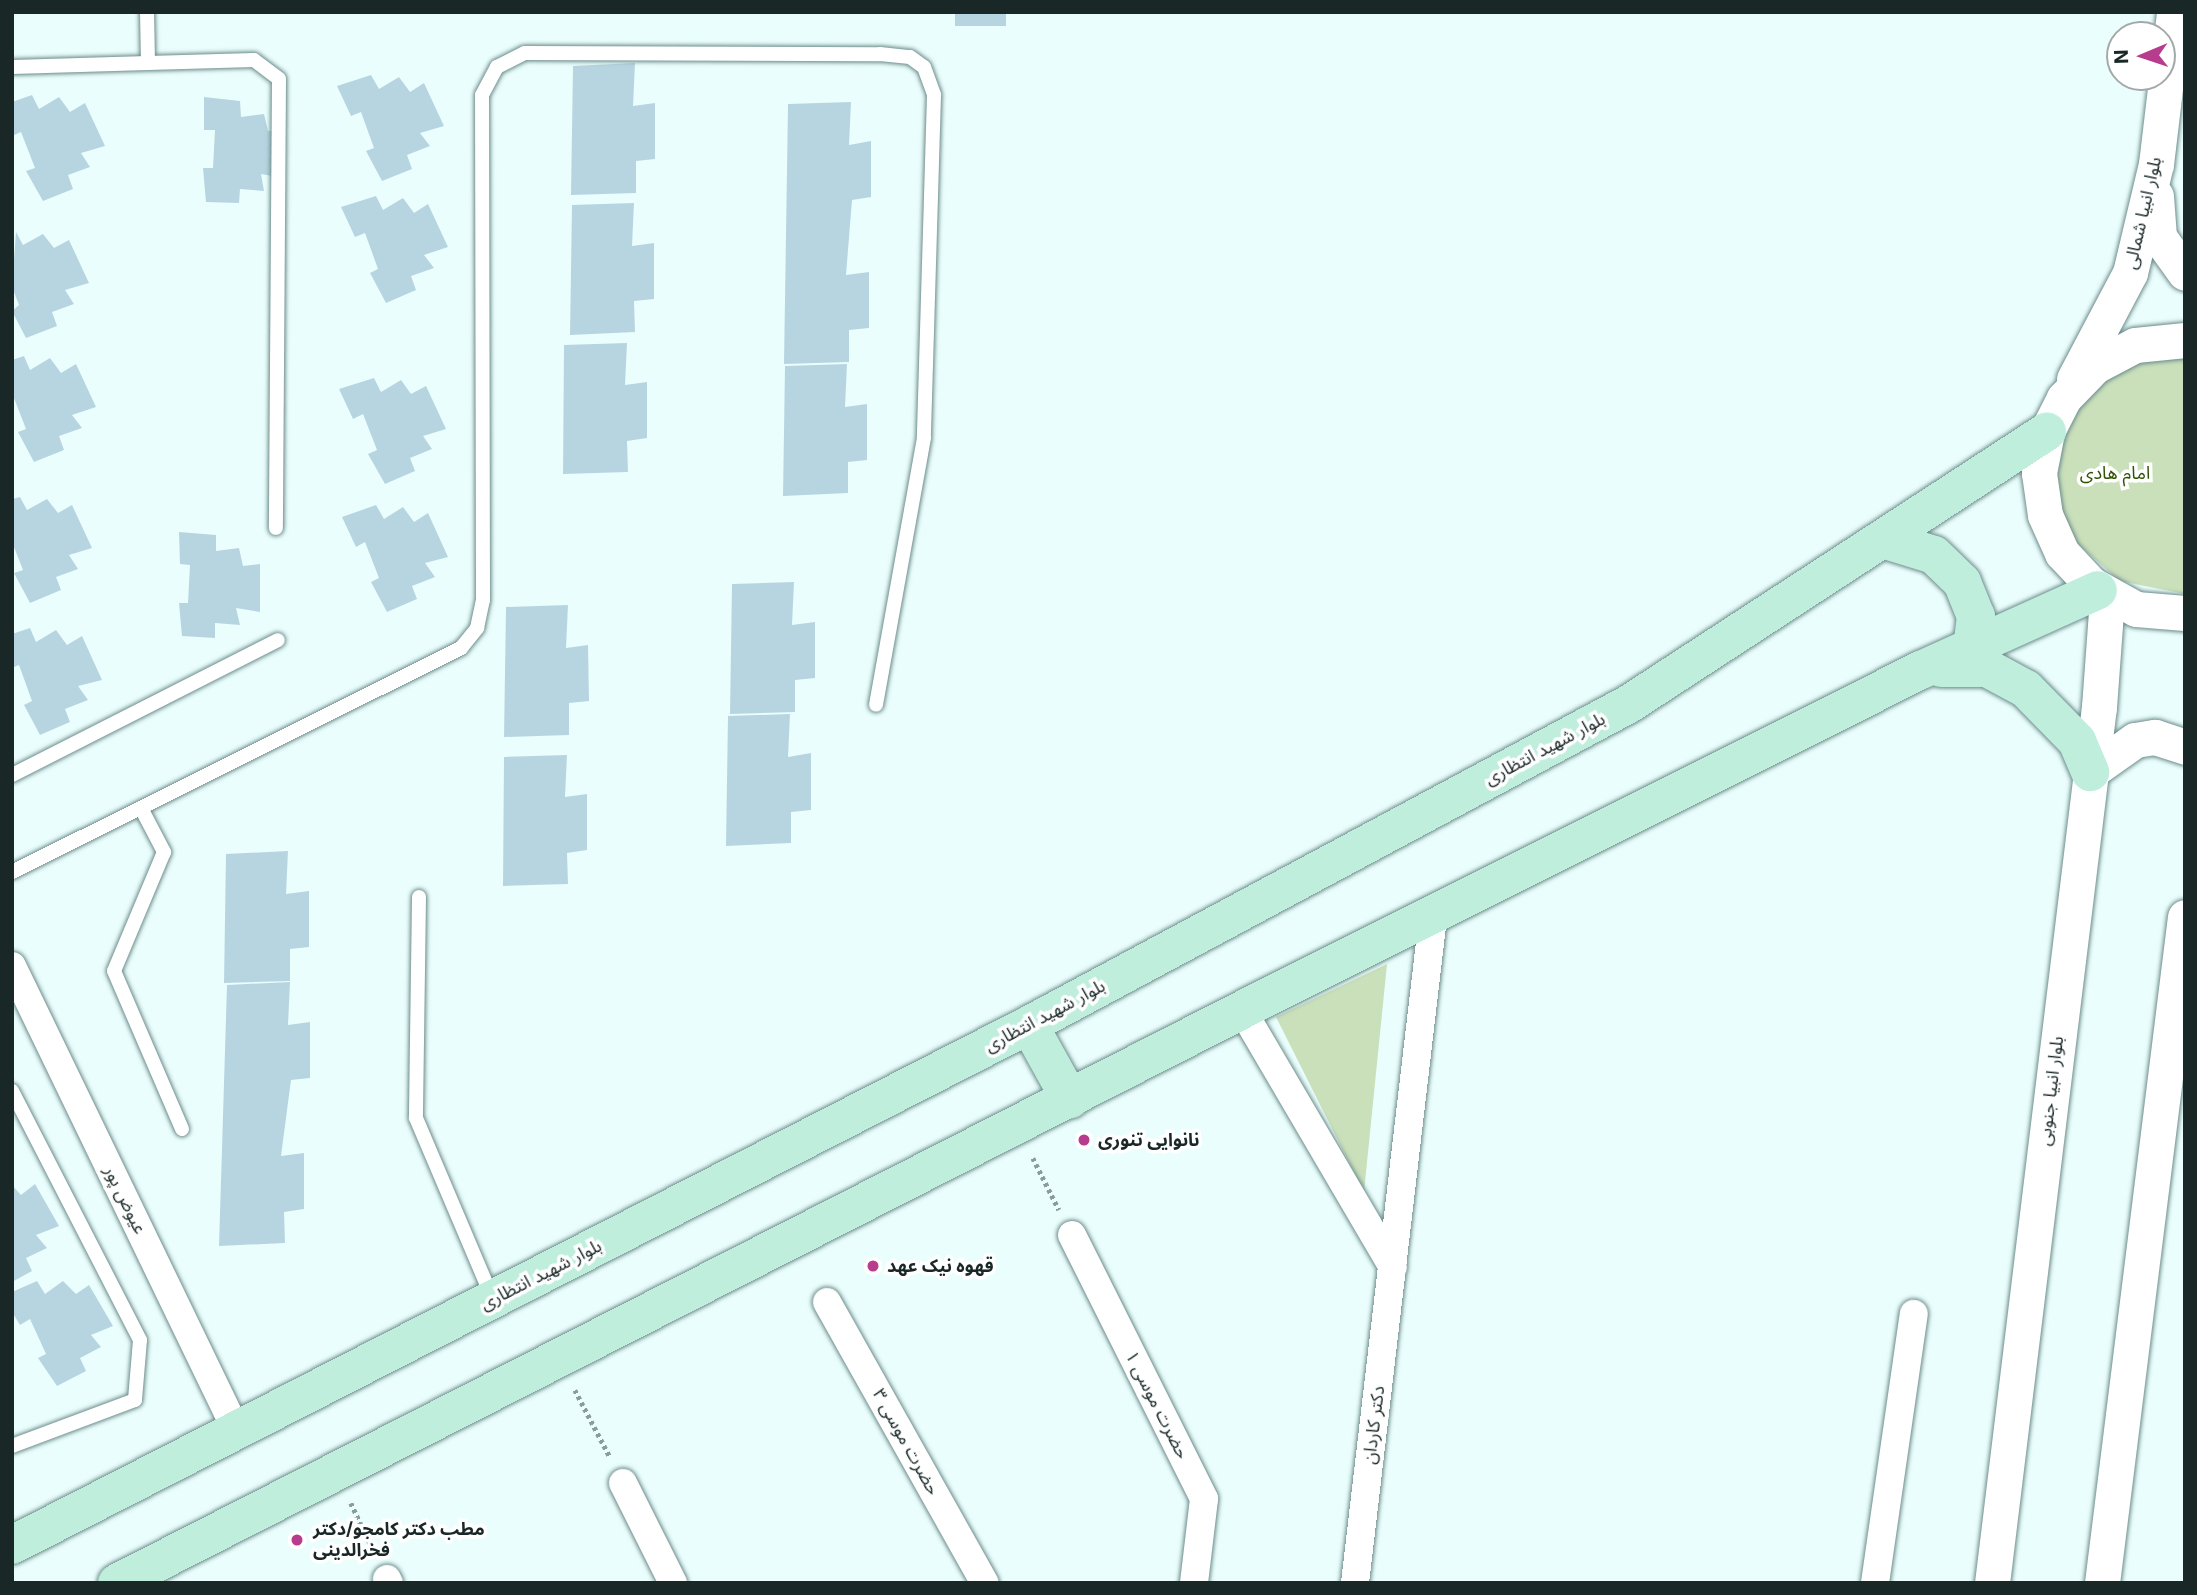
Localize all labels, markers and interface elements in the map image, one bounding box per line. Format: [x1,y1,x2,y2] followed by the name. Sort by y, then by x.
[2106,21,2176,91] north arrow
[2110,49,2133,64] text: N
[2120,155,2166,271] street label: بلوار انبیا شمالی
[2080,462,2150,484] park label: امام هادی
[1481,708,1609,790] street label: بلوار شهید انتظاری
[981,975,1109,1057] street label: بلوار شهید انتظاری
[2034,1035,2068,1147] street label: بلوار انبیا جنوبی
[1098,1129,1200,1151] place label: نانوایی تنوری
[1076,1132,1092,1148] marker: نانوایی تنوری
[99,1162,151,1238] street label: عیوض پور
[477,1235,605,1315] street label: بلوار شهید انتظاری
[887,1255,994,1277] place label: قهوه نیک عهد
[865,1258,881,1274] marker: قهوه نیک عهد
[1120,1347,1194,1463] street label: حضرت موسی ۱
[868,1385,944,1499] street label: حضرت موسی ۳
[1358,1385,1390,1465] street label: دکتر کاردان
[313,1519,485,1562] place label: مطب دکتر کامجو/دکتر فخرالدینی
[287,1530,307,1550] marker: مطب دکتر کامجو/دکتر فخرالدینی

